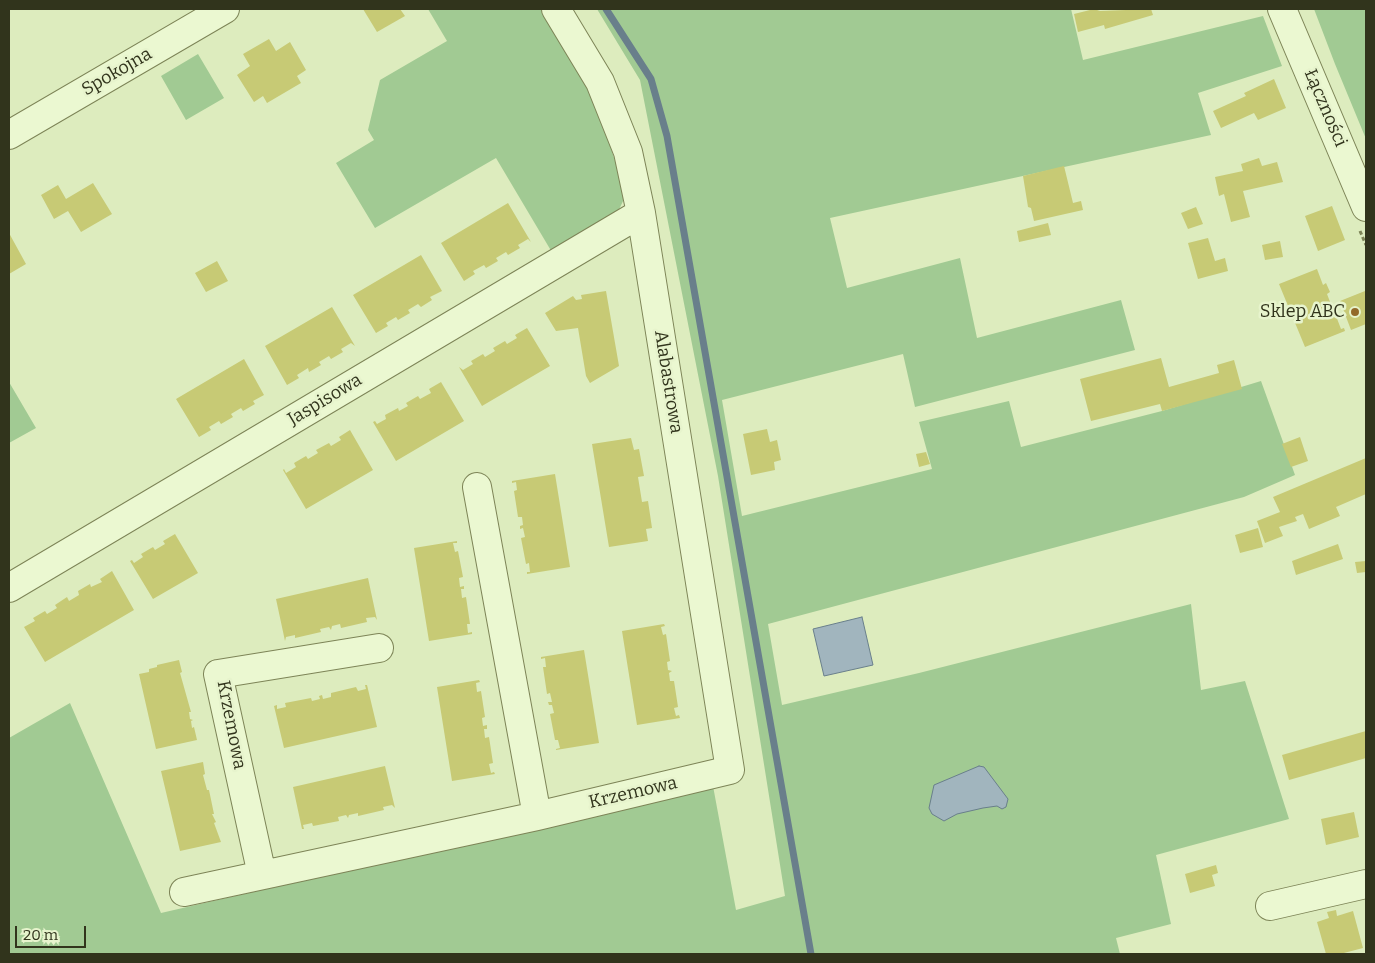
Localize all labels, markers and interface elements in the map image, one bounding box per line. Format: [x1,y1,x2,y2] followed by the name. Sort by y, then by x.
[78,43,156,101] street label: Spokojna
[1299,66,1351,150] street label: Łączności
[1260,301,1345,323] place label: Sklep ABC
[1349,306,1361,318] marker: Sklep ABC
[649,329,687,435] street label: Alabastrowa
[284,369,366,431] street label: Jaspisowa
[212,679,250,771] street label: Krzemowa
[587,772,679,814] street label: Krzemowa
[18,916,89,948] scale bar
[23,926,58,944] text: 20 m

